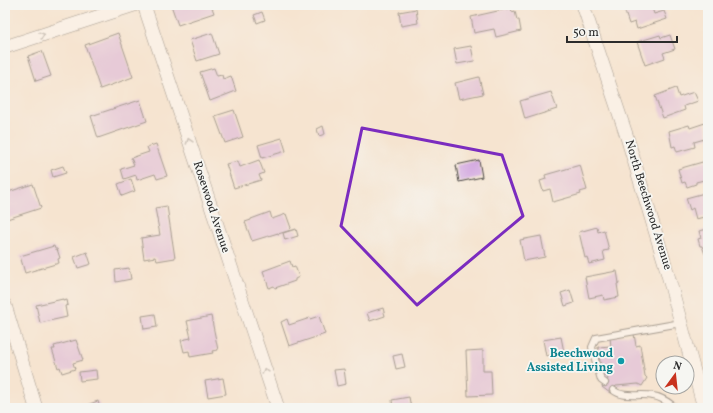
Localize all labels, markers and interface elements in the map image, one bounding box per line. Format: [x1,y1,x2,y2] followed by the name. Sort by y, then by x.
[567,18,677,44] scale bar
[573,25,599,41] text: 50 m
[38,31,45,40] one-way arrow
[185,138,194,145] one-way arrow
[621,138,675,272] street label: North Beechwood Avenue
[189,159,233,255] street label: Rosewood Avenue
[527,346,614,376] place label: Beechwood Assisted Living
[655,355,695,395] north arrow
[616,356,626,366] marker: Beechwood Assisted Living
[671,359,683,375] text: N
[262,368,270,375] one-way arrow

